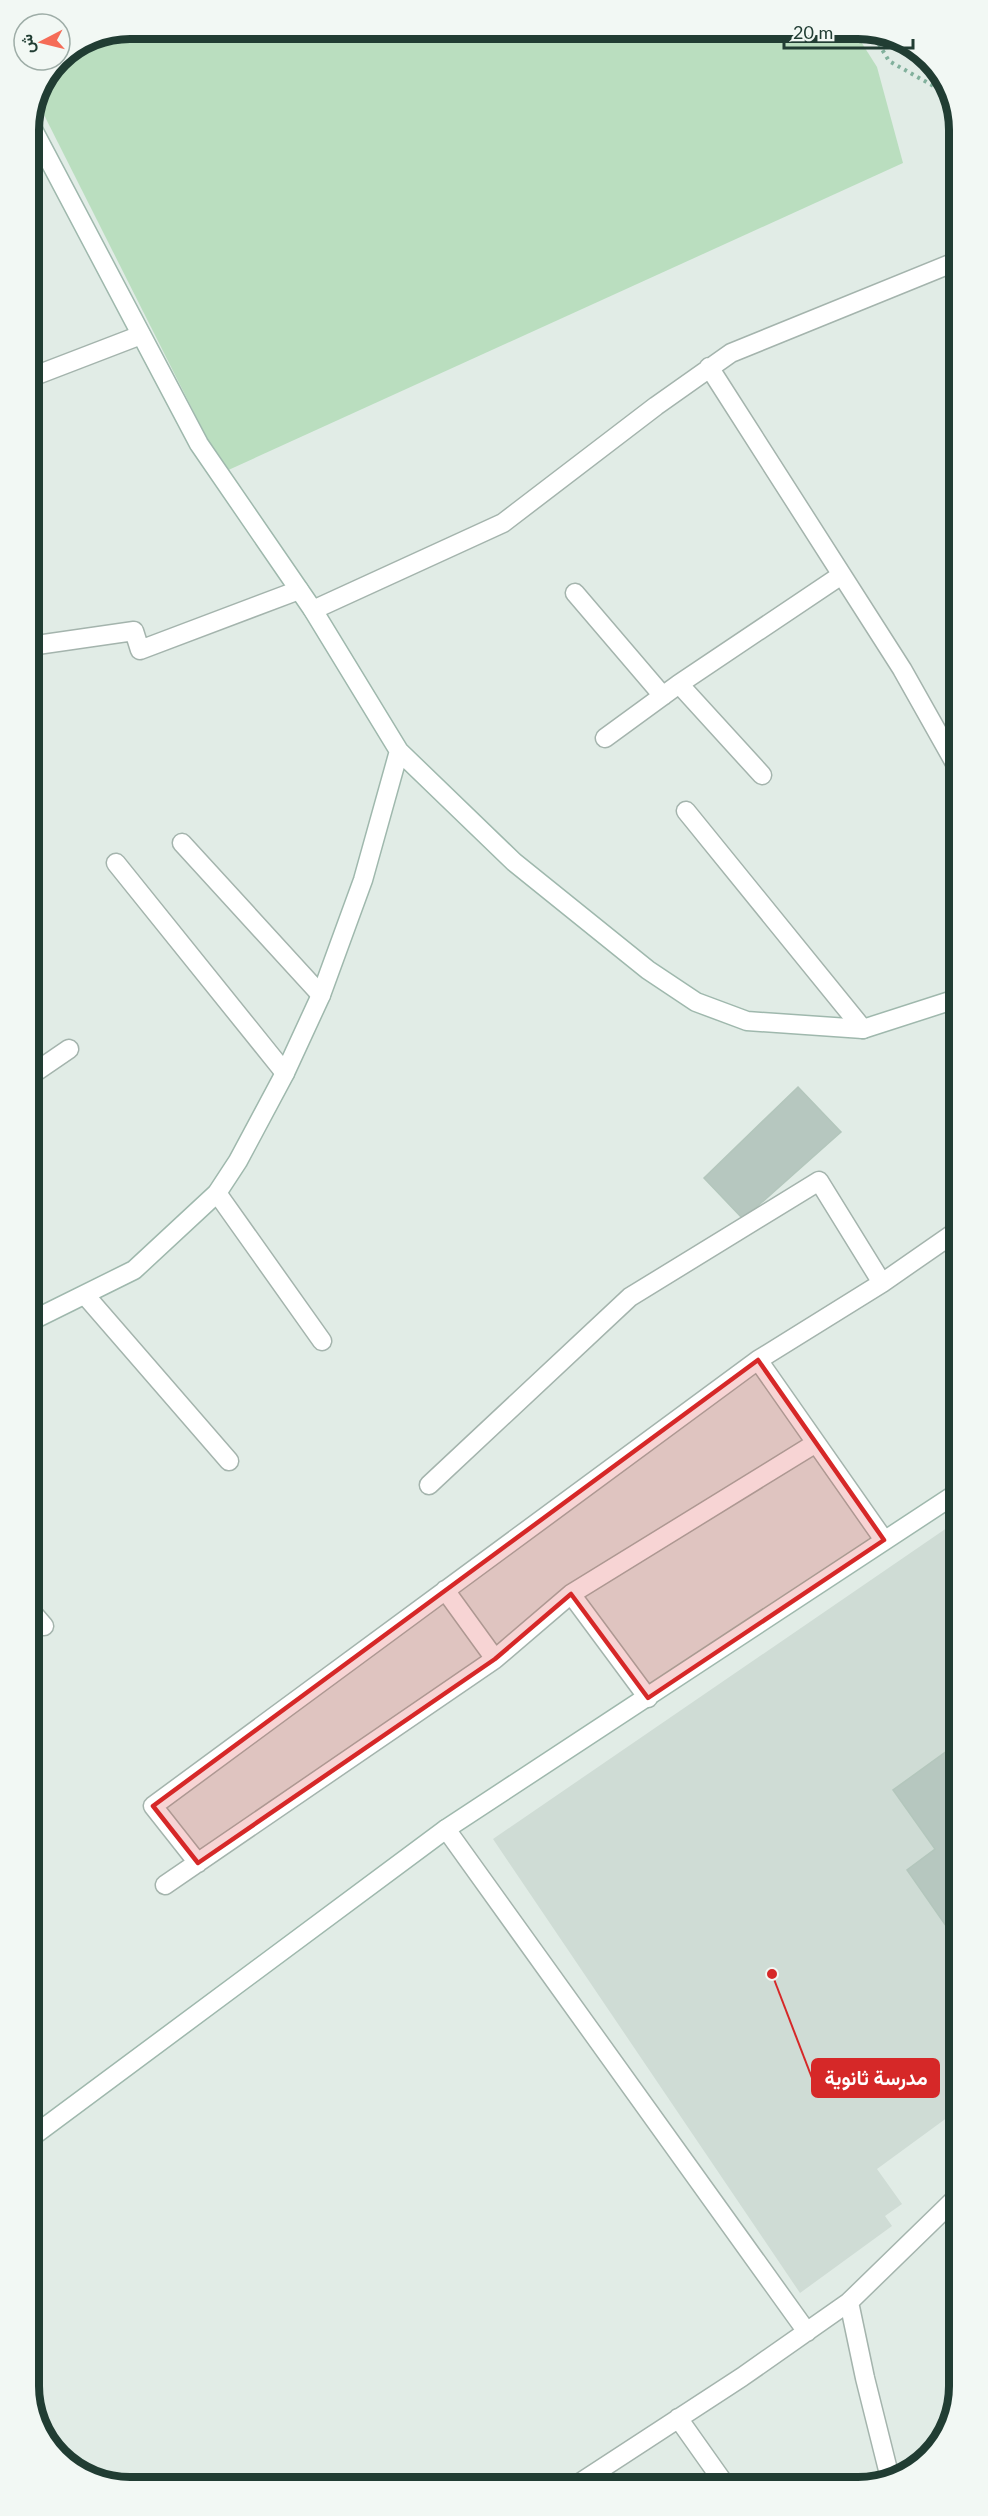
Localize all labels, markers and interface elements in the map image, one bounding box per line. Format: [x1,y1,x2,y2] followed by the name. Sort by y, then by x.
[12,12,72,72] north arrow
[784,12,913,50] scale bar
[793,21,833,43] text: 20 m
[16,33,38,55] text: ش
[812,2059,939,2097] callout: مدرسة ثانوية
[824,2065,928,2091] text: مدرسة ثانوية

